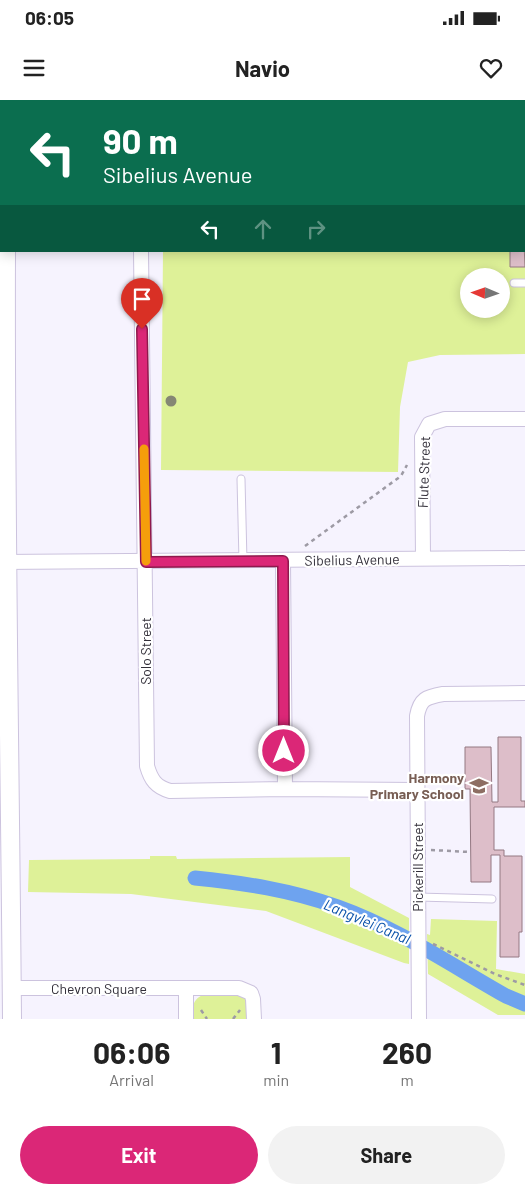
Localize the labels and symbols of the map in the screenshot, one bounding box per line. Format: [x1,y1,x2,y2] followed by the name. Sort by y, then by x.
[460,268,510,318] north arrow
[121,278,163,329] pin
[414,436,433,508] street label: Flute Street
[304,550,400,569] street label: Sibelius Avenue
[137,617,154,685] street label: Solo Street
[257,724,309,776] position arrow
[370,769,464,802] place label: Harmony Primary School
[468,775,490,797] school or university icon: Harmony Primary School
[409,822,426,912] street label: Pickerill Street
[321,895,414,948] water label: Langvlei Canal
[51,980,147,997] street label: Chevron Square

